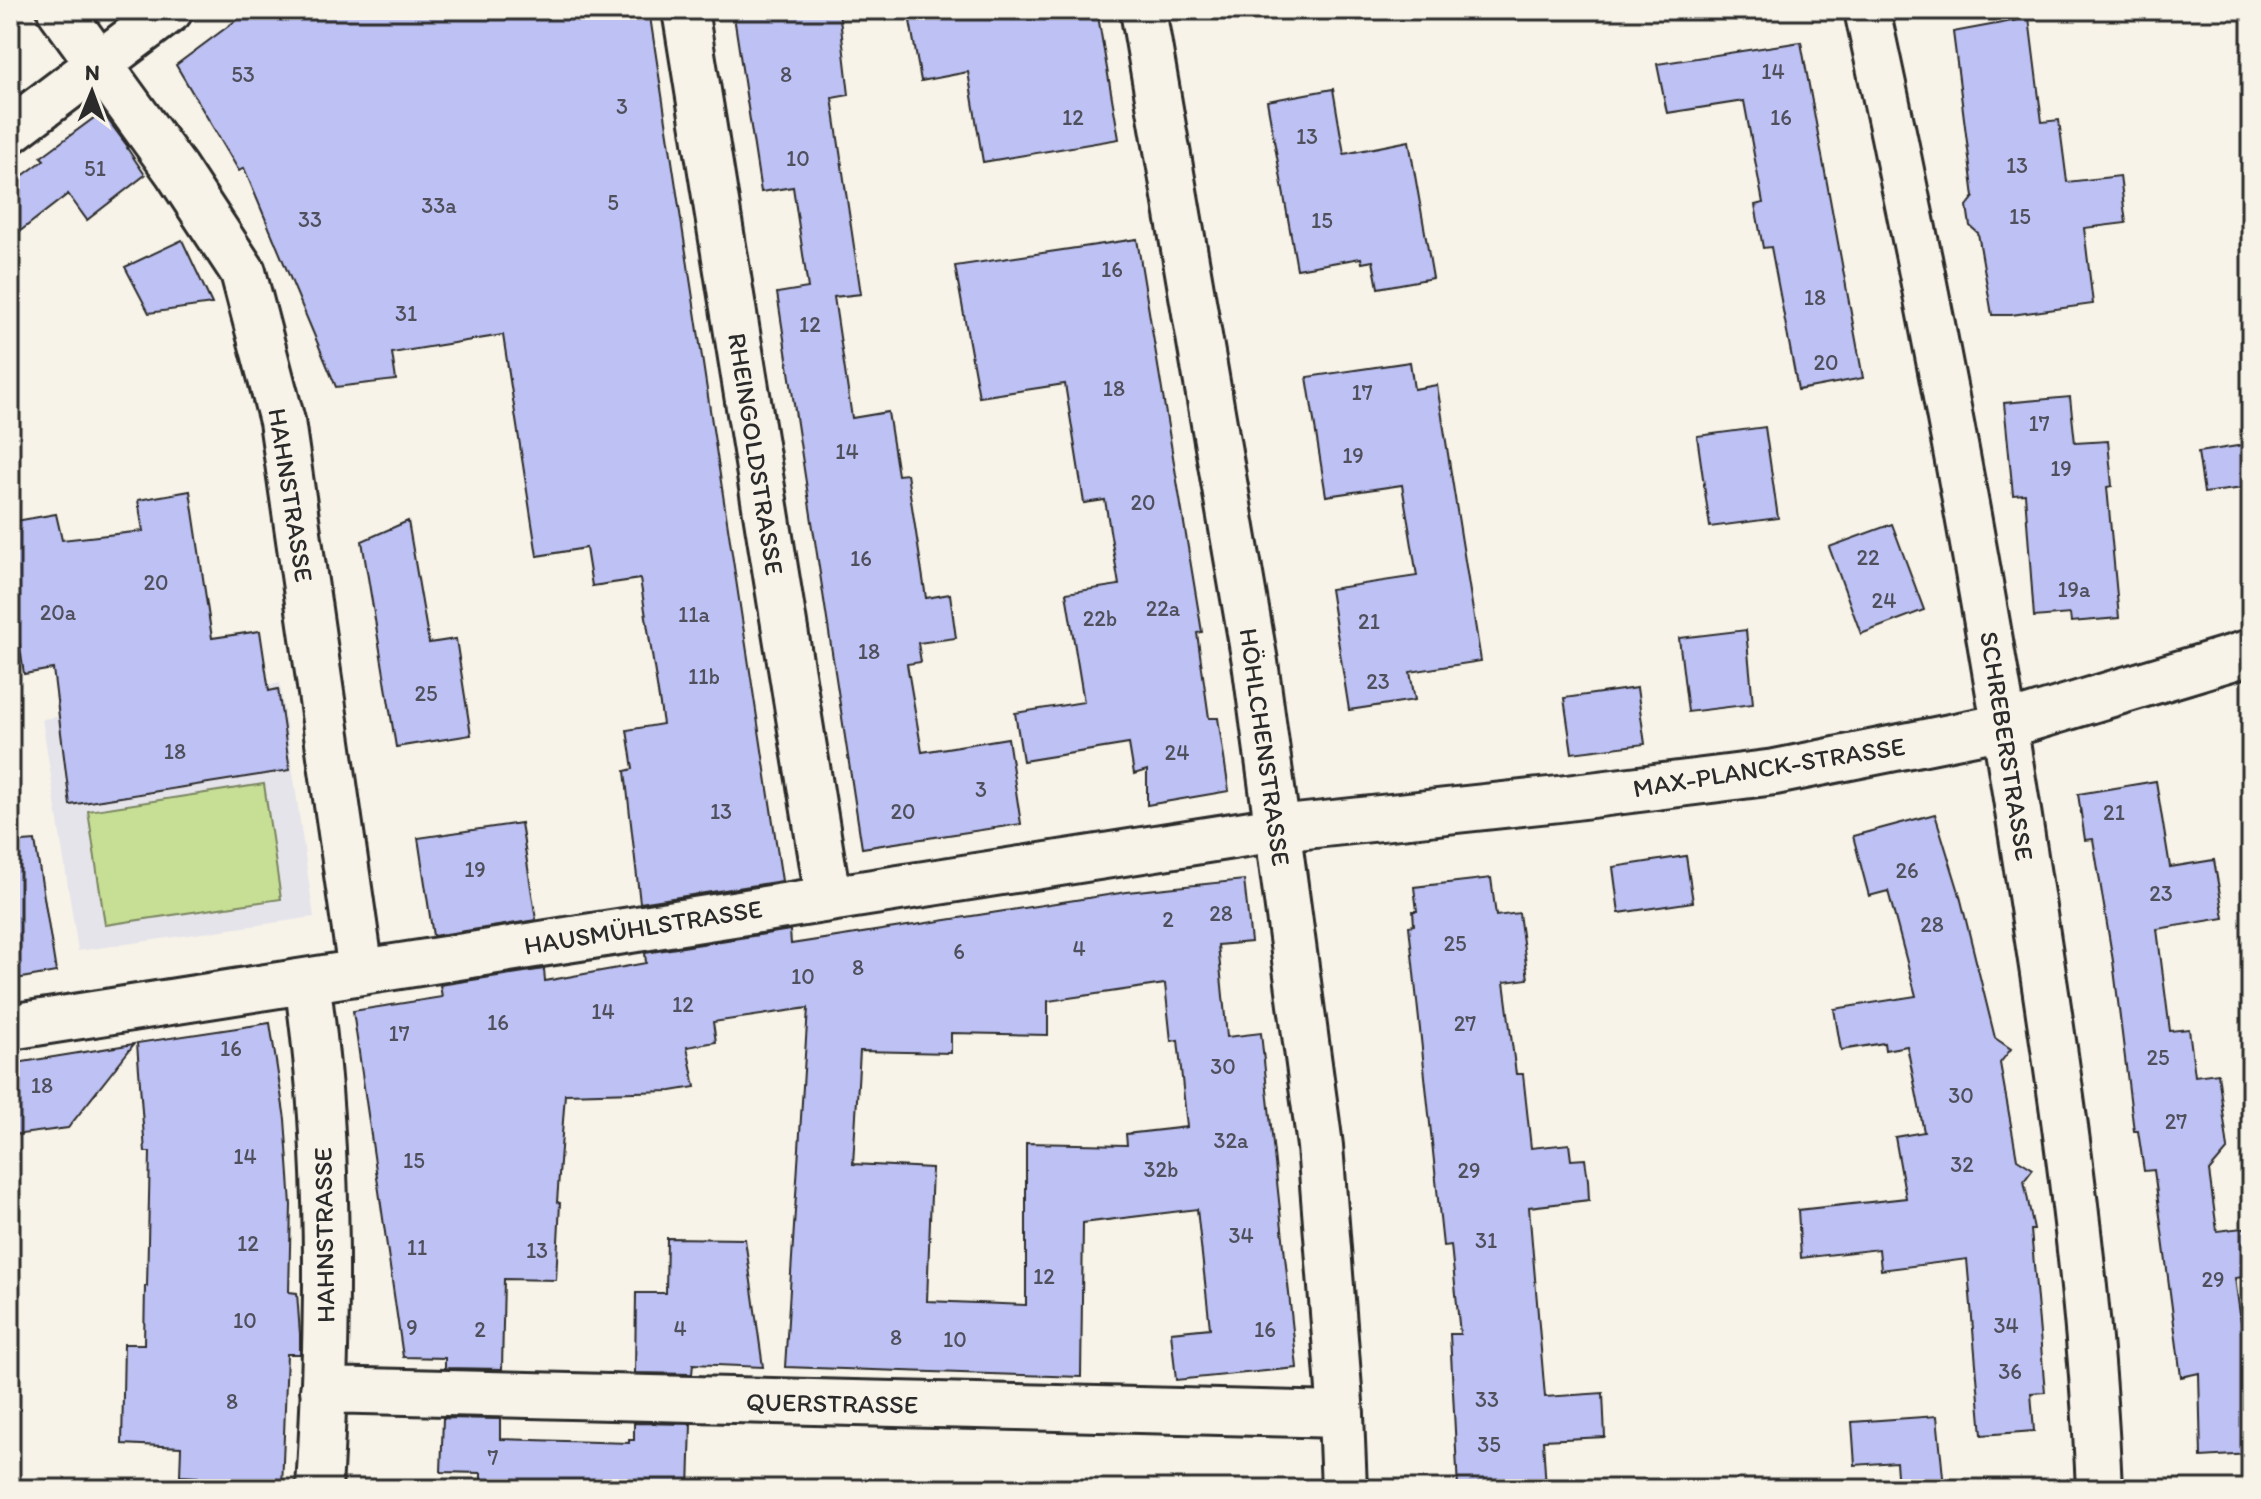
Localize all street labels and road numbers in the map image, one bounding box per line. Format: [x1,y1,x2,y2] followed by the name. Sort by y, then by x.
[721,330,791,578] street label: RHEINGOLDSTRASSE
[261,406,321,584] street label: HAHNSTRASSE
[1232,626,1298,868] street label: HÖHLCHENSTRASSE
[1973,629,2041,863] street label: SCHREBERSTRASSE
[1631,730,1907,804] street label: MAX-PLANCK-STRASSE
[522,892,764,962] street label: HAUSMÜHLSTRASSE
[306,1147,342,1323] street label: HAHNSTRASSE
[746,1385,918,1421] street label: QUERSTRASSE

